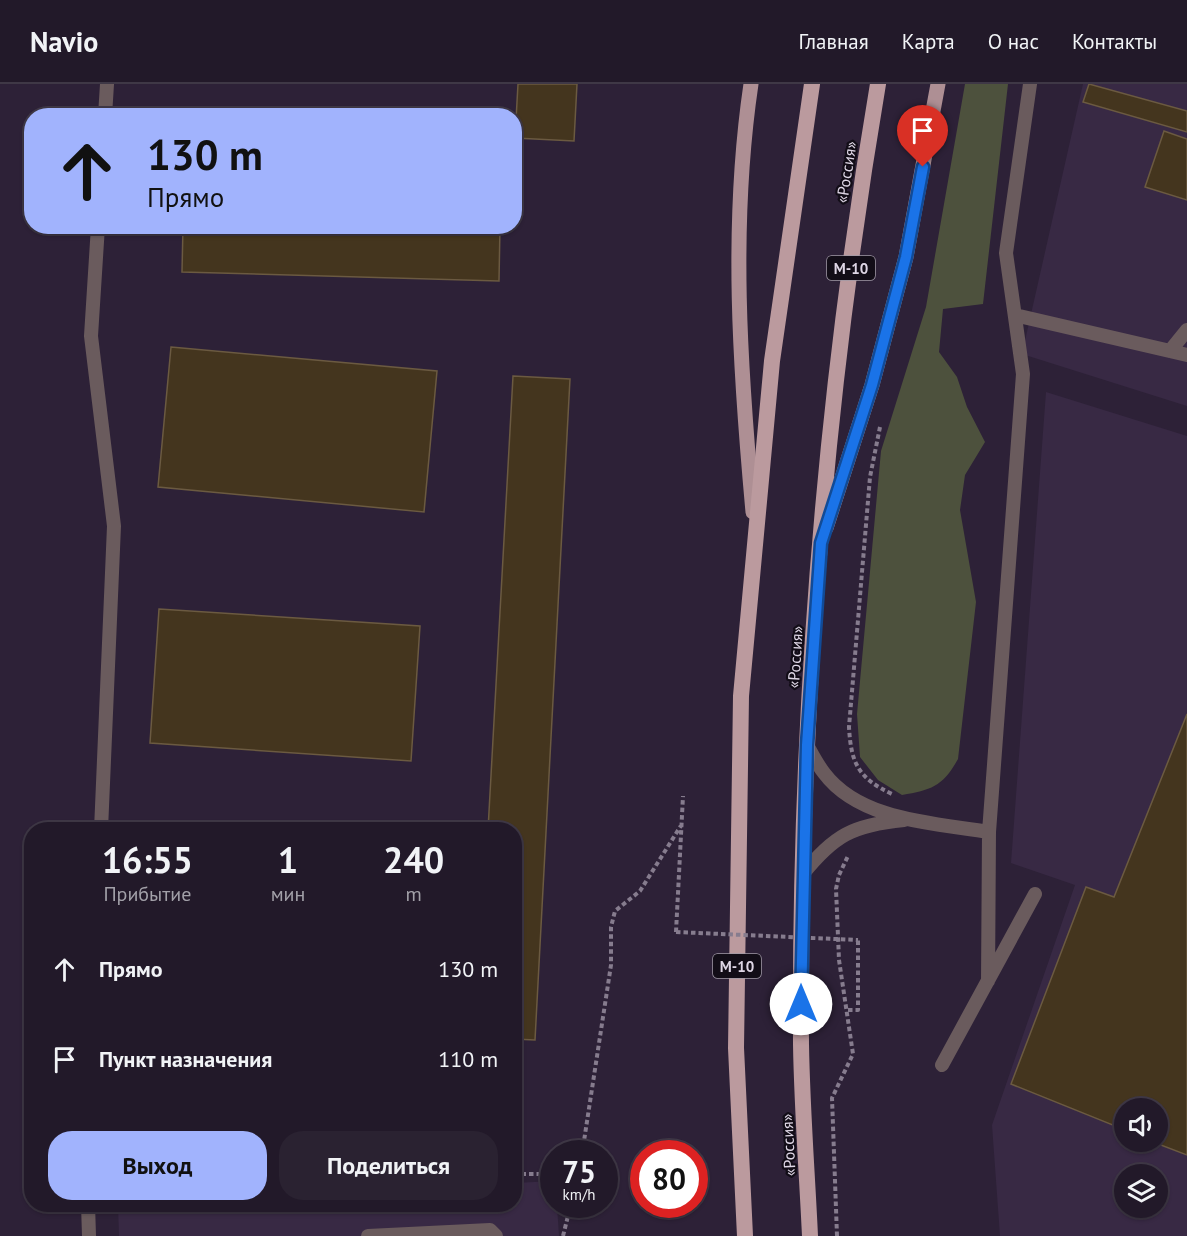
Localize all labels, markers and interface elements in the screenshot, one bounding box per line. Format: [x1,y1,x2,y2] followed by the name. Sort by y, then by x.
[30,23,98,60] text: Navio
[798,28,869,55] text: Главная
[902,28,955,55] text: Карта
[988,28,1039,55] text: О нас
[1072,28,1157,55] text: Контакты
[897,105,948,167] pin
[906,114,939,147] icon: arrive
[147,127,263,182] text: 130 m
[48,132,126,210] icon: ahead
[831,139,861,204] street label: «Россия»
[147,180,224,214] text: Прямо
[827,256,875,280] road number: М-10
[783,625,807,689] street label: «Россия»
[102,836,193,883] text: 16:55
[278,836,298,883] text: 1
[383,836,444,883] text: 240
[103,881,191,907] text: Прибытие
[271,881,305,907] text: мин
[406,881,422,907] text: m
[48,953,81,986] icon: ahead
[713,954,761,978] road number: М-10
[99,955,162,983] text: Прямо
[438,955,498,983] text: 130 m
[769,972,833,1036] position arrow
[48,1043,81,1076] icon: arrive
[99,1045,272,1073] text: Пункт назначения
[438,1045,498,1073] text: 110 m
[1114,1098,1168,1218] map controls
[1114,1098,1168,1152] button: sound
[776,1113,800,1177] street label: «Россия»
[48,1131,267,1200] button: Выход
[279,1131,498,1200] button: Поделиться
[630,1140,708,1218] speed limit sign: 80
[562,1152,596,1191] text: 75
[1114,1164,1168,1218] button: layers
[563,1185,595,1204] text: km/h

